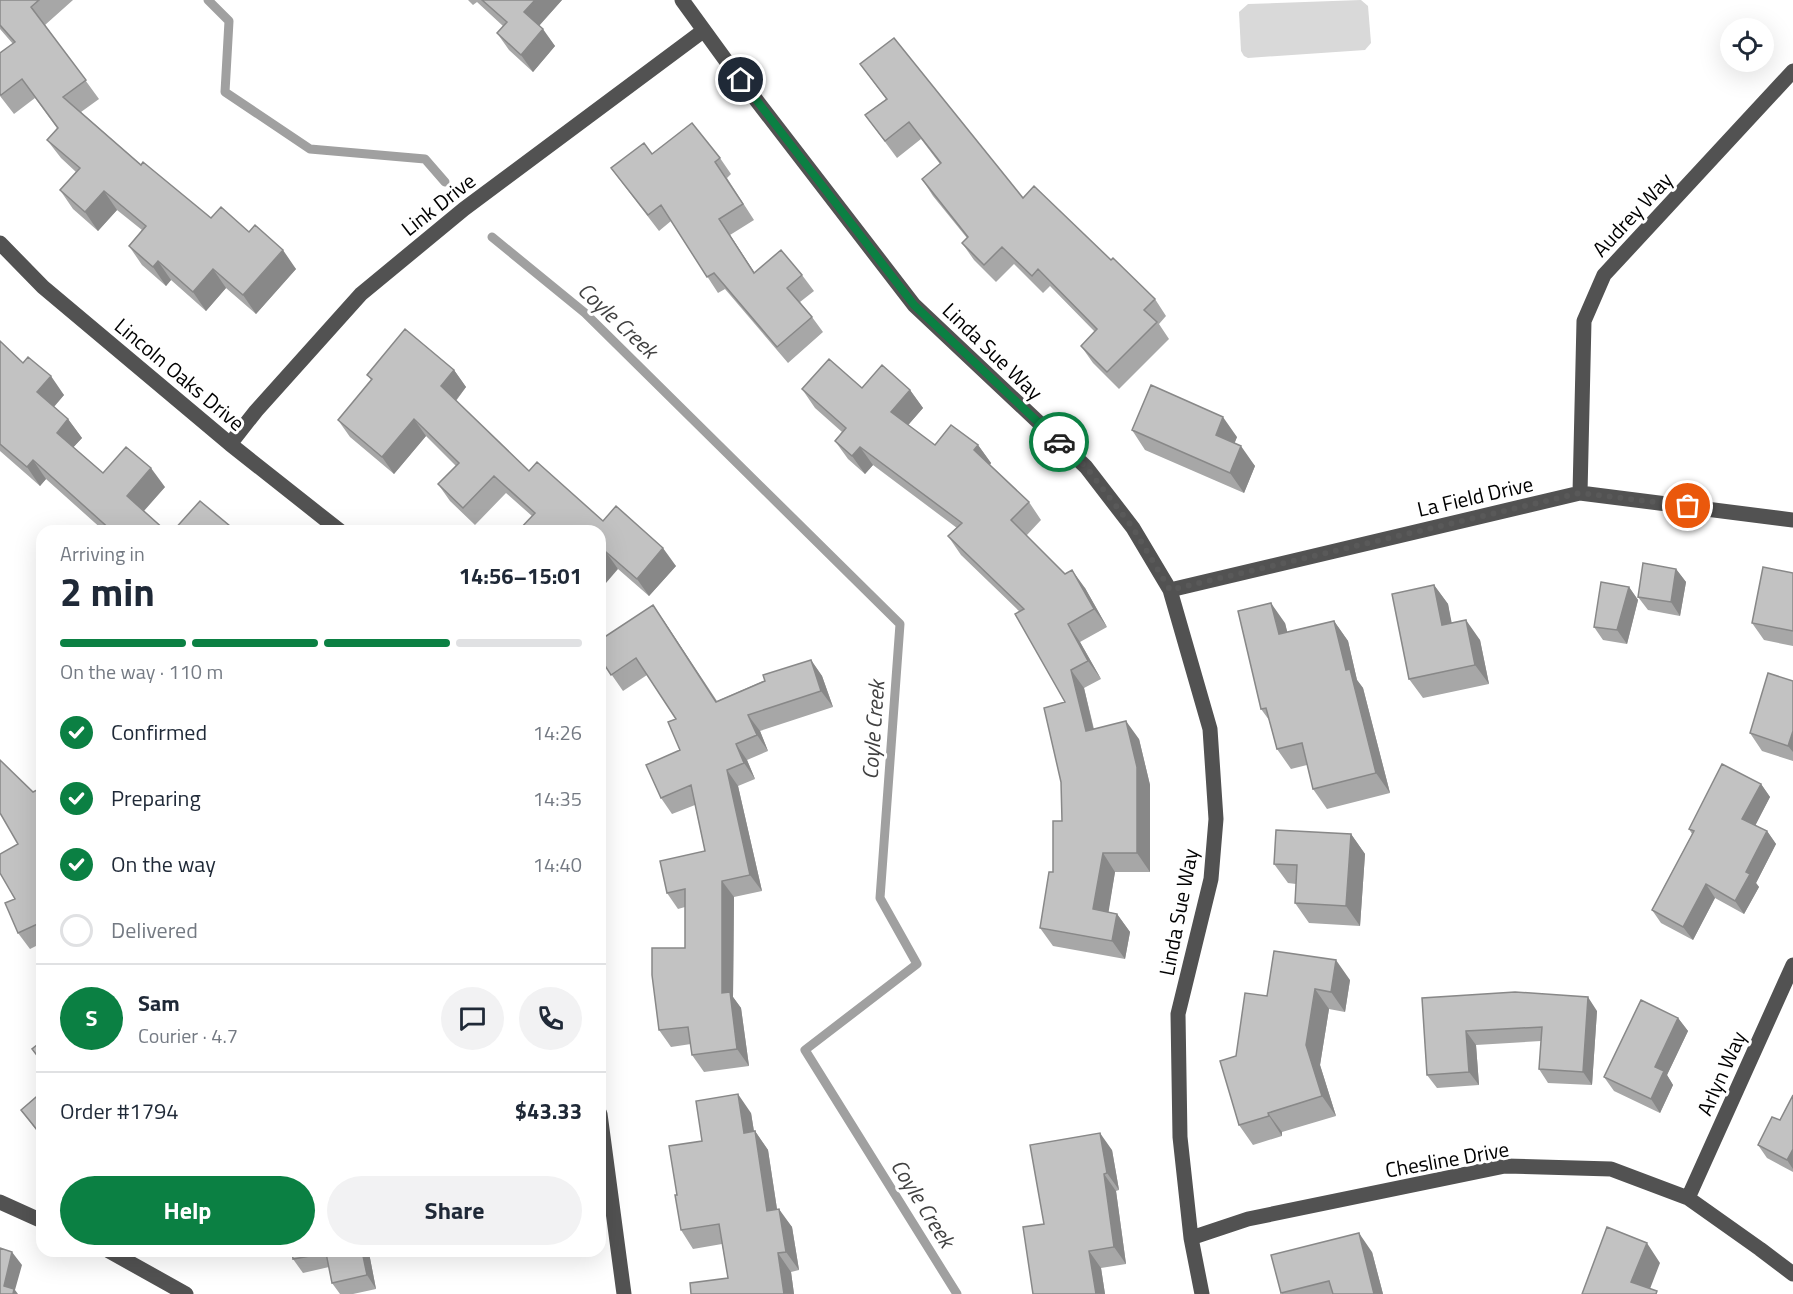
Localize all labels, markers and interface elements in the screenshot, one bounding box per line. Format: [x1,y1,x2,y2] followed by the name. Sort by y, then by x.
[1720,18,1774,72] map controls
[1720,18,1774,72] button: locate
[715,54,766,105] pin
[724,63,757,96] icon: home
[1584,164,1680,264] street label: Audrey Way
[394,165,482,243] street label: Link Drive
[570,274,667,368] water label: Coyle Creek
[936,295,1050,407] street label: Linda Sue Way
[108,310,252,438] street label: Lincoln Oaks Drive
[1029,412,1089,472] courier
[1043,426,1076,459] icon: car
[1414,467,1536,525] street label: La Field Drive
[1662,480,1713,531] pin
[1671,489,1704,522] icon: bag
[60,538,145,569] text: Arriving in
[459,559,582,593] text: 14:56–15:01
[60,562,155,621] text: 2 min
[60,656,223,687] text: On the way · 110 m
[853,677,894,781] water label: Coyle Creek
[111,715,207,749] text: Confirmed
[60,716,93,749] icon: check
[533,717,582,748] text: 14:26
[111,781,201,815] text: Preparing
[60,782,93,815] icon: check
[533,783,582,814] text: 14:35
[1150,846,1206,978] street label: Linda Sue Way
[111,847,216,881] text: On the way
[60,848,93,881] icon: check
[533,849,582,880] text: 14:40
[111,913,198,947] text: Delivered
[138,986,180,1020] text: Sam
[441,987,504,1050] button: chat
[519,987,582,1050] button: phone
[86,1001,97,1035] text: S
[138,1020,238,1051] text: Courier · 4.7
[1688,1026,1754,1120] street label: Arlyn Way
[60,1094,179,1128] text: Order #1794
[515,1094,582,1128] text: $43.33
[1383,1132,1511,1186] street label: Chesline Drive
[882,1152,965,1256] water label: Coyle Creek
[60,1176,315,1245] button: Help
[327,1176,582,1245] button: Share

